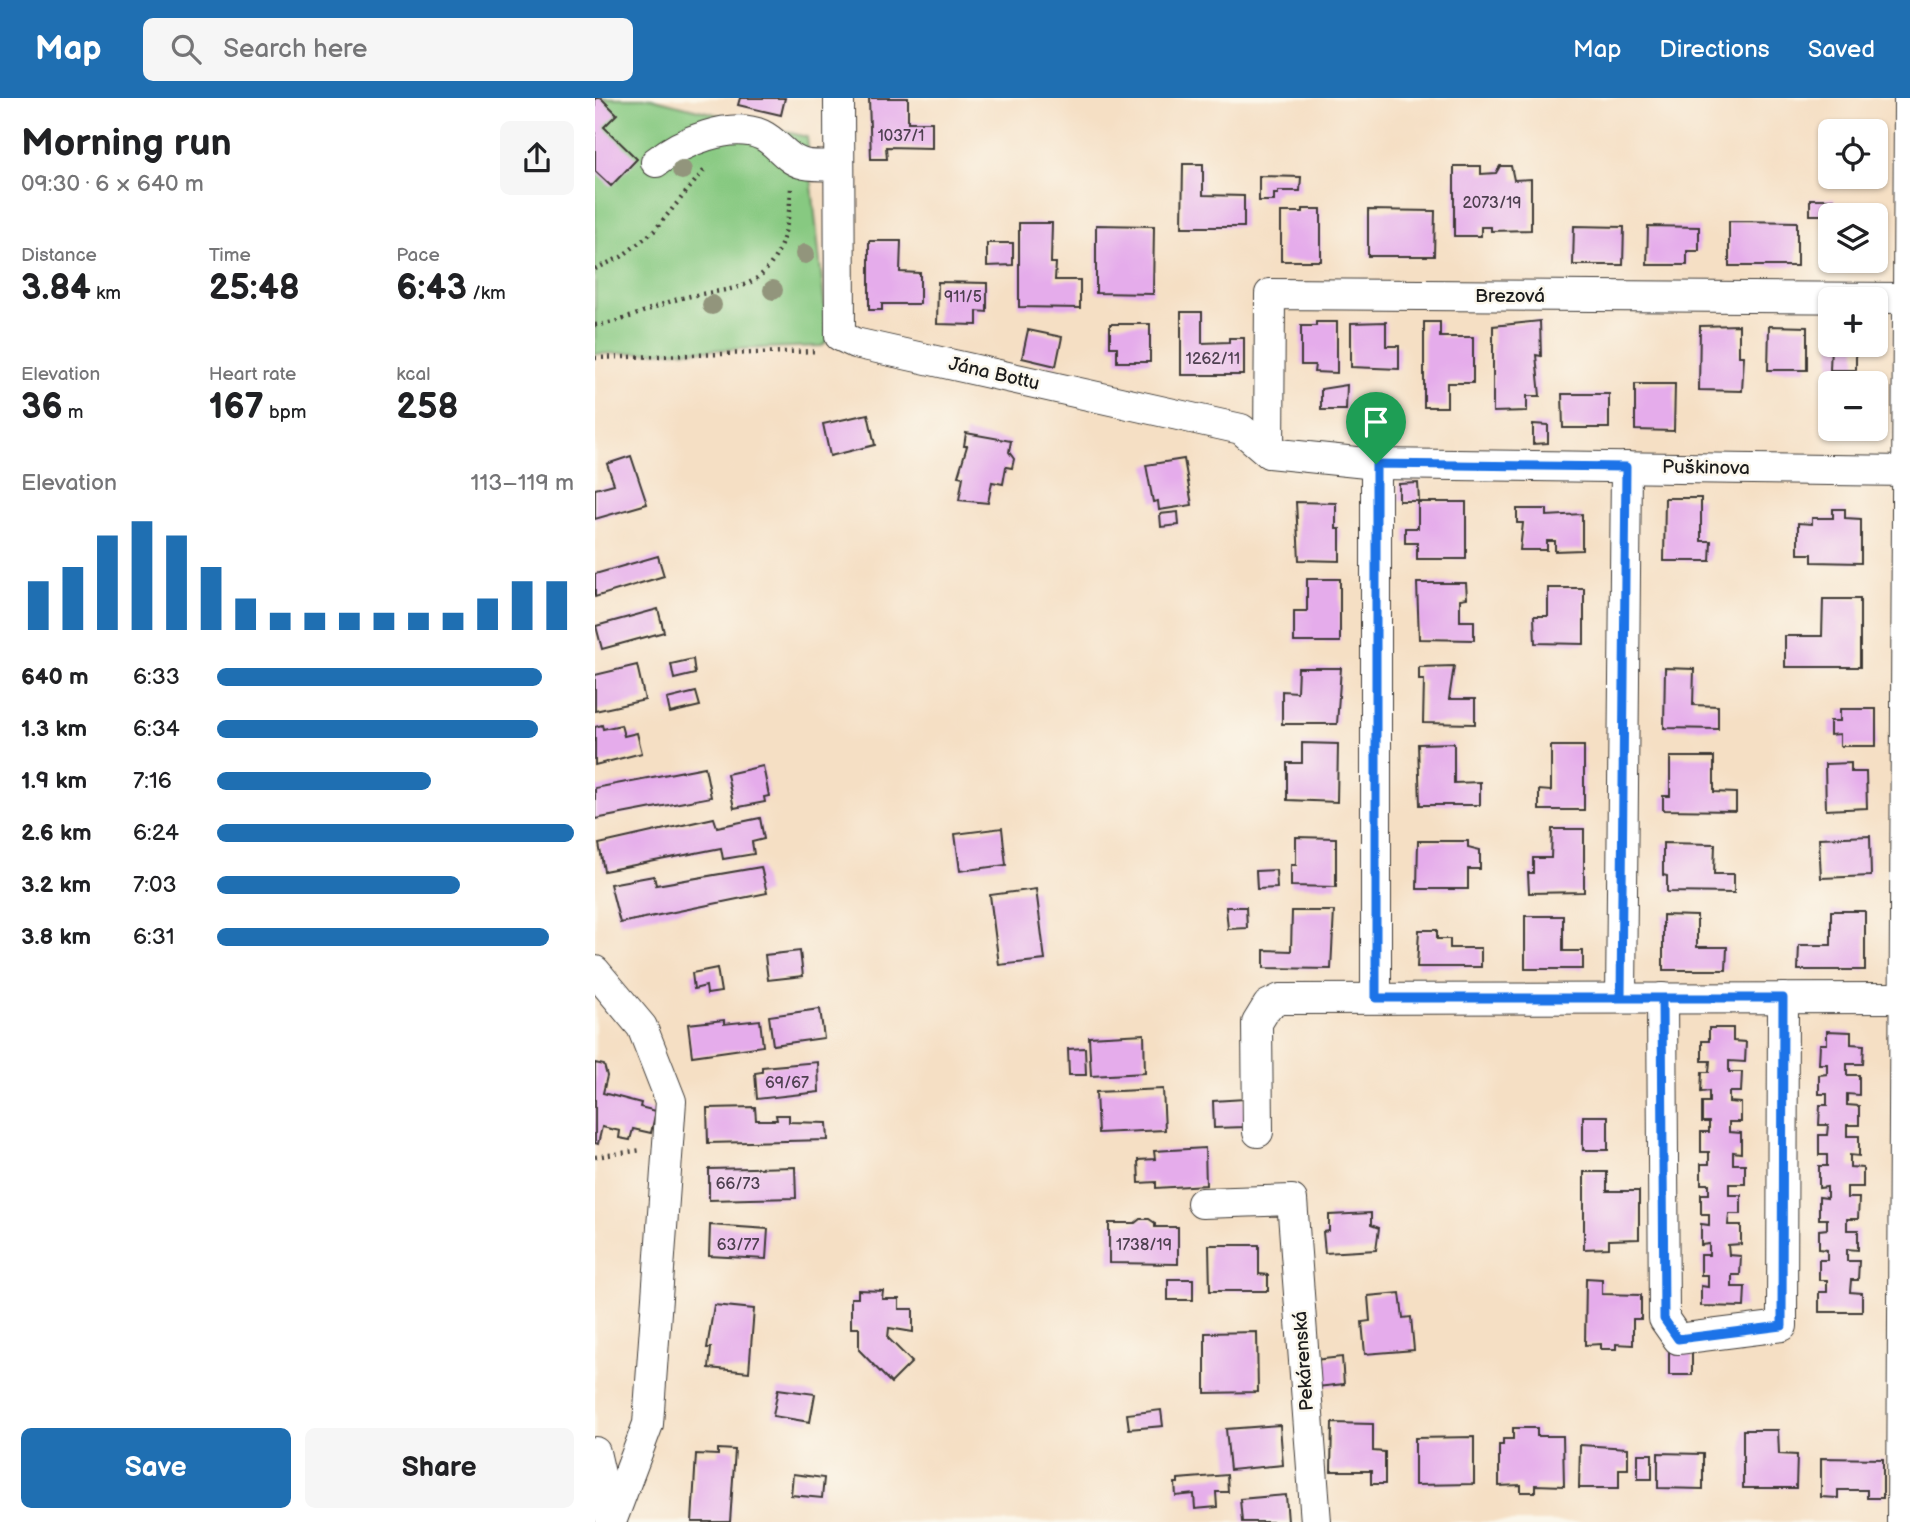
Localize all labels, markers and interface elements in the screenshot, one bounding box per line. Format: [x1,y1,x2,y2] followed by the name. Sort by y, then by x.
[143,18,633,81] search box
[35,29,101,69] text: Map
[167,30,205,68] icon: search
[223,34,367,65] text: Search here
[1573,35,1621,64] text: Map
[1659,35,1770,64] text: Directions
[1808,35,1875,64] text: Saved
[1818,119,1888,441] map controls
[1818,119,1888,189] button: locate
[21,121,232,166] text: Morning run
[500,121,574,195] button: share
[878,127,924,146] house number: 1037/1
[21,170,204,198] text: 09:30 · 6 × 640 m
[1462,194,1522,213] house number: 2073/19
[1818,203,1888,273] button: layers
[21,244,97,267] text: Distance
[209,244,251,267] text: Time
[396,244,440,267] text: Pace
[21,267,91,310] text: 3.84
[209,267,300,310] text: 25:48
[396,267,467,310] text: 6:43
[91,282,121,305] text: km
[467,282,506,305] text: /km
[1475,285,1545,308] street label: Brezová
[1818,287,1888,357] button: +
[944,288,982,307] house number: 911/5
[1186,350,1240,369] house number: 1262/11
[946,352,1042,396] street label: Jána Bottu
[21,363,100,386] text: Elevation
[209,363,296,386] text: Heart rate
[396,363,430,386] text: kcal
[1818,371,1888,441] button: −
[21,386,63,429] text: 36
[209,386,264,429] text: 167
[396,386,459,429] text: 258
[1346,392,1406,464] pin
[63,401,84,424] text: m
[264,401,306,424] text: bpm
[1357,403,1395,441] icon: arrive
[1662,456,1750,480] street label: Puškinova
[21,469,117,497] text: Elevation
[471,469,574,497] text: 113–119 m
[21,663,89,691] text: 640 m
[133,663,180,691] text: 6:33
[21,715,87,743] text: 1.3 km
[133,715,180,743] text: 6:34
[21,767,87,795] text: 1.9 km
[133,767,172,795] text: 7:16
[21,819,92,847] text: 2.6 km
[133,819,179,847] text: 6:24
[21,871,91,899] text: 3.2 km
[133,871,177,899] text: 7:03
[21,923,91,951] text: 3.8 km
[133,923,175,951] text: 6:31
[765,1074,809,1093] house number: 69/67
[716,1175,760,1194] house number: 66/73
[717,1236,759,1255] house number: 63/77
[1116,1236,1172,1255] house number: 1738/19
[1289,1310,1319,1412] street label: Pekárenská
[21,1428,291,1508] button: Save
[305,1428,574,1508] button: Share

